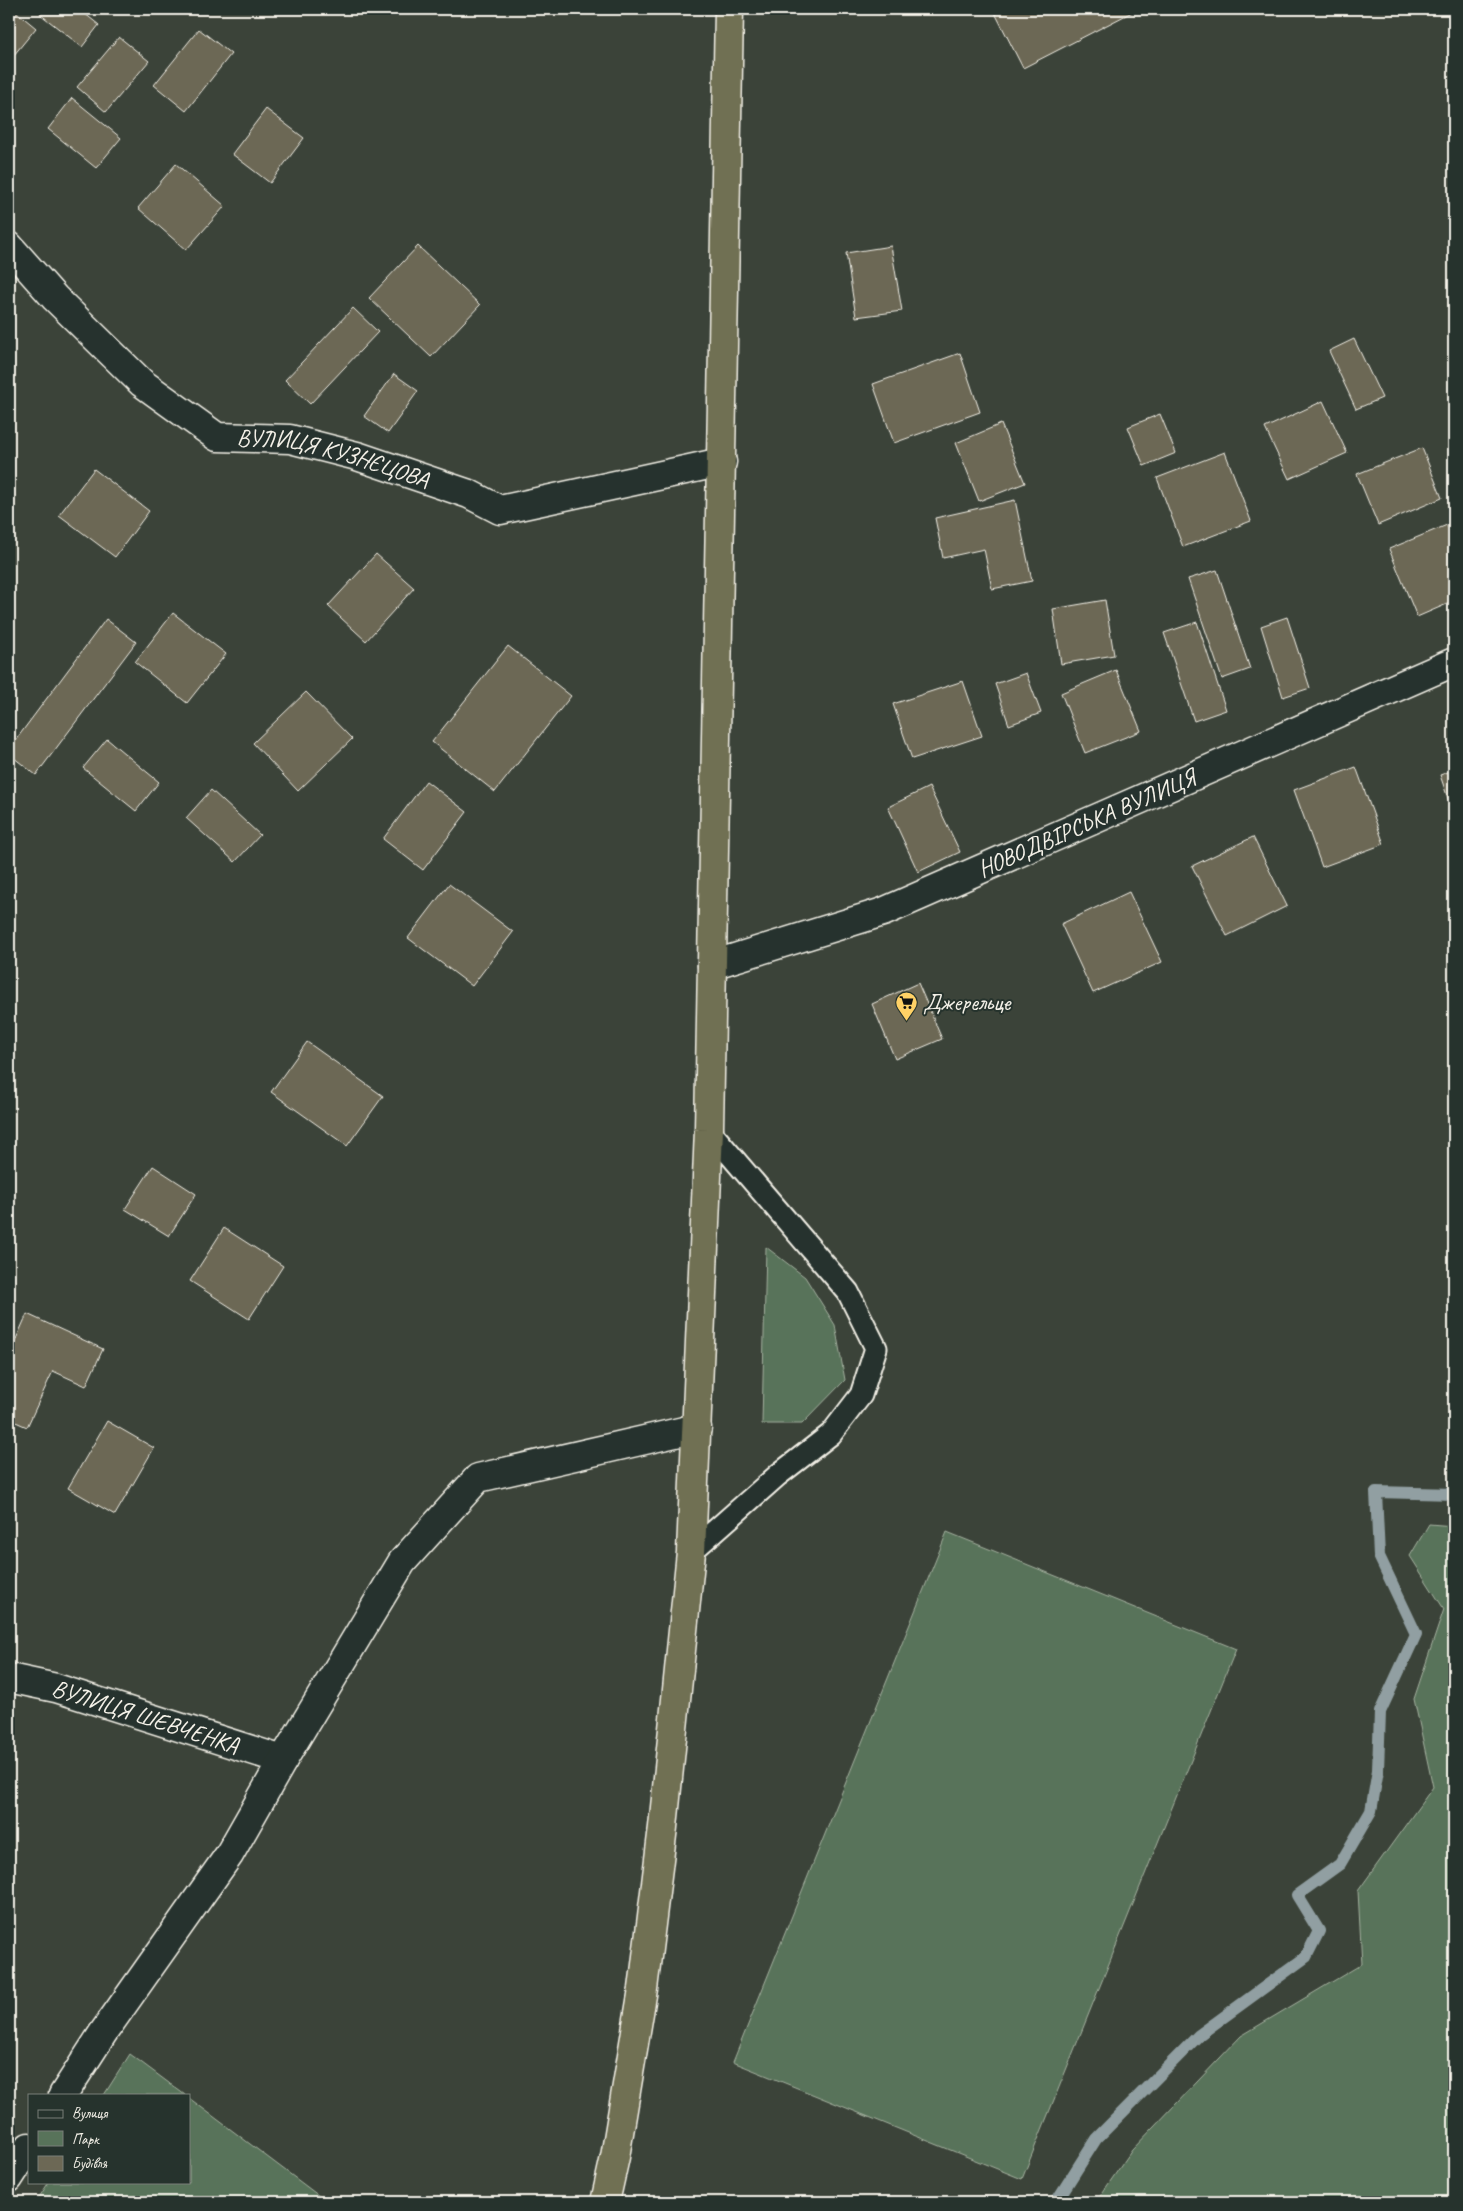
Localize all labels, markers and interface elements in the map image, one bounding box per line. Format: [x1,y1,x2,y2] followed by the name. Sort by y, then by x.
[236,423,434,495] street label: ВУЛИЦЯ КУЗНЄЦОВА
[973,761,1203,884] street label: НОВОДВІРСЬКА ВУЛИЦЯ
[923,987,1013,1017] place label: Джерельце
[895,990,919,1021] supermarket icon: Джерельце
[48,1673,244,1760] street label: ВУЛИЦЯ ШЕВЧЕНКА
[28,2094,190,2184] legend
[72,2104,109,2123] text: Вулиця
[72,2130,100,2149] text: Парк
[72,2154,107,2173] text: Будівля

